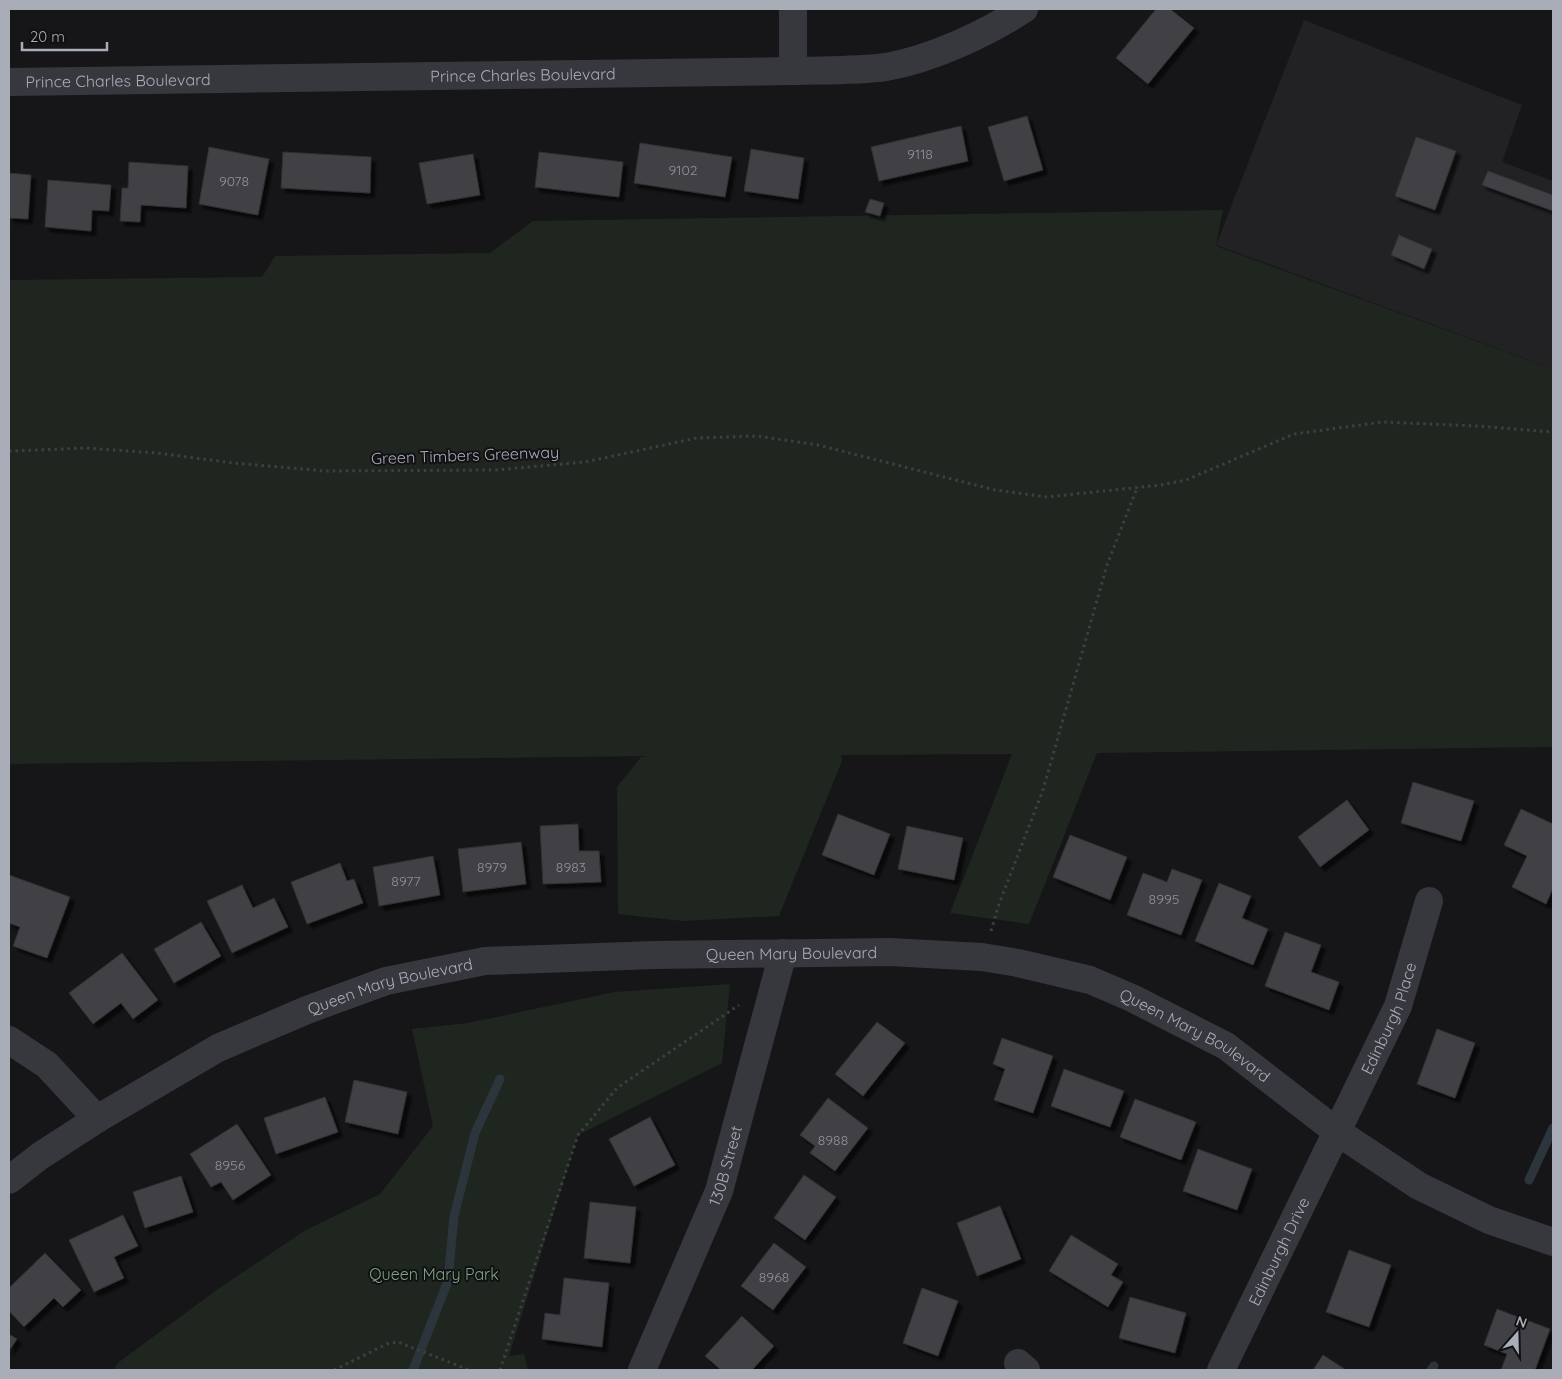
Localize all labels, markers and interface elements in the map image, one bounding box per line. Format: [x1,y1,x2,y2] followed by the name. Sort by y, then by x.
[22,20,108,52] scale bar
[30,27,65,46] text: 20 m
[430,63,616,86] street label: Prince Charles Boulevard
[25,69,211,92] street label: Prince Charles Boulevard
[907,145,933,163] house number: 9118
[668,161,698,179] house number: 9102
[219,172,249,190] house number: 9078
[371,442,559,468] street label: Green Timbers Greenway
[477,858,507,876] house number: 8979
[556,858,586,876] house number: 8983
[391,872,421,890] house number: 8977
[1149,890,1179,908] house number: 8995
[706,942,877,964] street label: Queen Mary Boulevard
[305,954,474,1019] street label: Queen Mary Boulevard
[1356,960,1420,1078] street label: Edinburgh Place
[1117,984,1274,1086] street label: Queen Mary Boulevard
[704,1123,746,1209] street label: 130B Street
[818,1131,848,1149] house number: 8988
[215,1156,246,1174] house number: 8956
[1244,1194,1314,1309] street label: Edinburgh Drive
[369,1264,499,1284] park label: Queen Mary Park
[759,1268,789,1286] house number: 8968
[1492,1309,1542,1359] north arrow
[1514,1312,1529,1332] text: N

